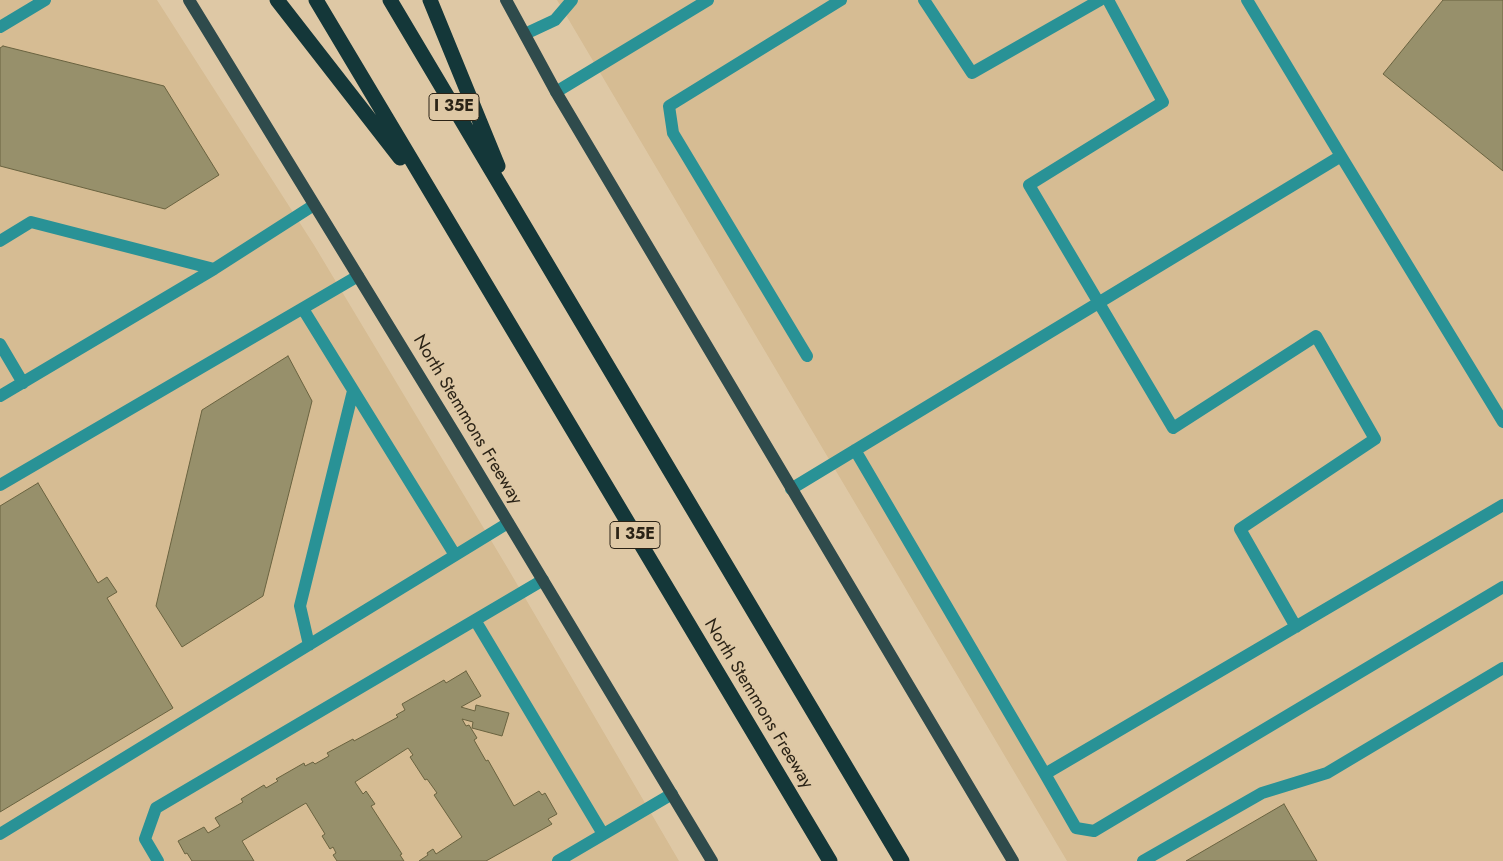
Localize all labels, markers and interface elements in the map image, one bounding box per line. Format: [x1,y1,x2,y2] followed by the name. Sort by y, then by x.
[429,94,479,120] road number: I 35E
[408,331,526,509] street label: North Stemmons Freeway
[610,522,660,548] road number: I 35E
[699,615,817,793] street label: North Stemmons Freeway

